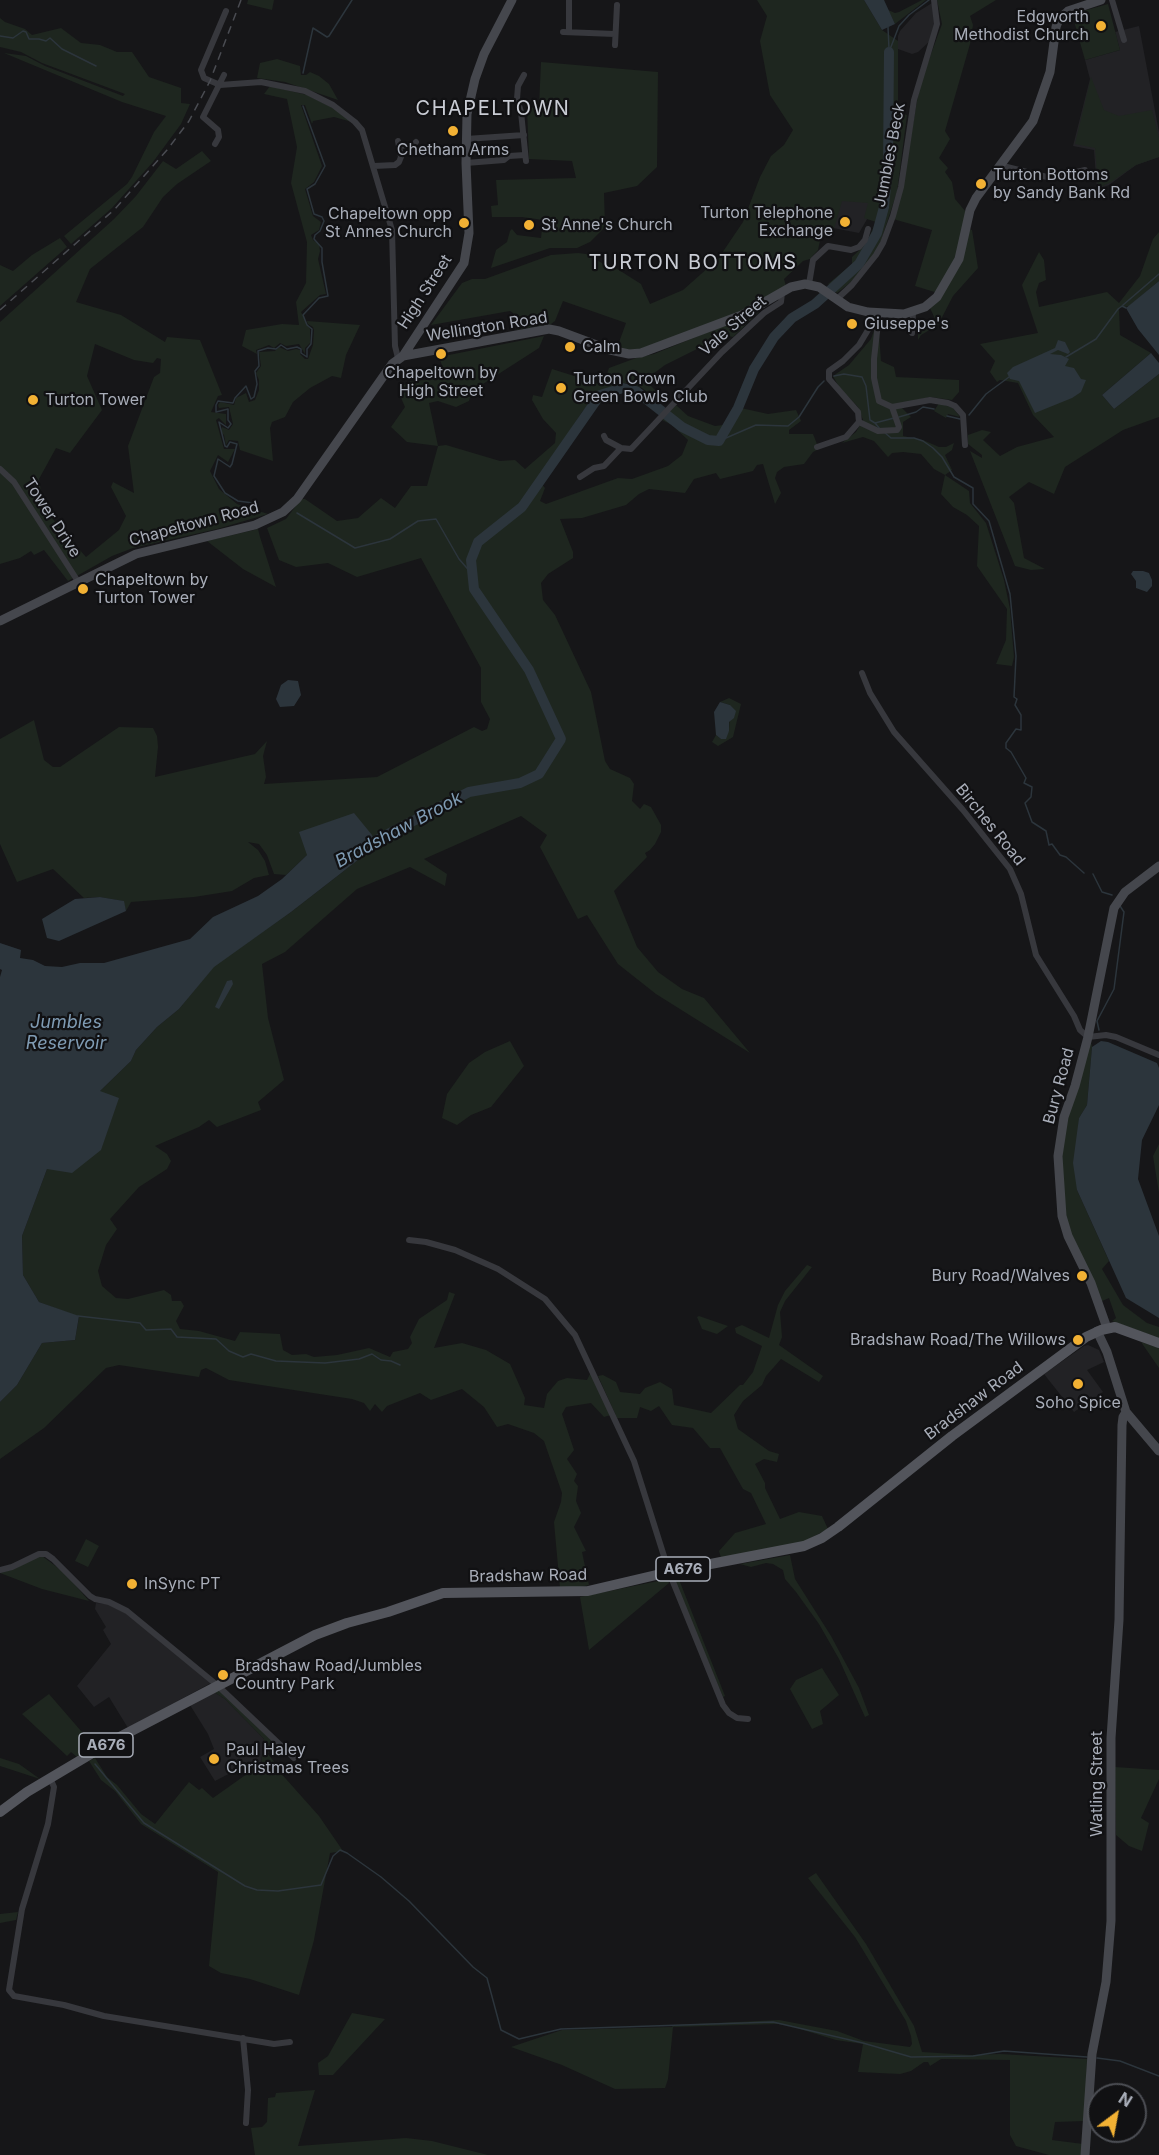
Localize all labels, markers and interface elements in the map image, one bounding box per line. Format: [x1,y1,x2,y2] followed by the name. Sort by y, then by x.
[954,7,1089,45] place label: Edgworth Methodist Church
[1094,19,1108,33] marker: Edgworth Methodist Church
[416,97,570,121] district label: CHAPELTOWN
[870,101,910,209] street label: Jumbles Beck
[446,124,460,138] marker: Chetham Arms
[397,140,509,160] place label: Chetham Arms
[993,165,1130,203] place label: Turton Bottoms by Sandy Bank Rd
[974,177,988,191] marker: Turton Bottoms by Sandy Bank Rd
[700,203,833,241] place label: Turton Telephone Exchange
[325,204,452,242] place label: Chapeltown opp St Annes Church
[541,215,673,235] place label: St Anne's Church
[838,215,852,229] marker: Turton Telephone Exchange
[457,216,471,230] marker: Chapeltown opp St Annes Church
[522,218,536,232] marker: St Anne's Church
[394,251,456,333] street label: High Street
[588,251,798,275] district label: TURTON BOTTOMS
[696,292,770,360] street label: Vale Street
[425,308,549,346] street label: Wellington Road
[864,314,949,334] place label: Giuseppe's
[845,317,859,331] marker: Giuseppe's
[582,337,621,357] place label: Calm
[563,340,577,354] marker: Calm
[434,347,448,361] marker: Chapeltown by High Street
[384,363,498,401] place label: Chapeltown by High Street
[573,369,708,407] place label: Turton Crown Green Bowls Club
[554,381,568,395] marker: Turton Crown Green Bowls Club
[45,390,145,410] place label: Turton Tower
[26,393,40,407] marker: Turton Tower
[19,475,85,561] street label: Tower Drive
[127,497,261,551] street label: Chapeltown Road
[95,570,208,608] place label: Chapeltown by Turton Tower
[76,582,90,596] marker: Chapeltown by Turton Tower
[951,780,1029,870] street label: Birches Road
[332,787,466,873] water label: Bradshaw Brook
[26,1012,106,1054] water label: Jumbles Reservoir
[1040,1046,1078,1126] street label: Bury Road
[932,1266,1070,1286] place label: Bury Road/Walves
[1075,1269,1089,1283] marker: Bury Road/Walves
[850,1330,1066,1350] place label: Bradshaw Road/The Willows
[1071,1333,1085,1347] marker: Bradshaw Road/The Willows
[921,1358,1027,1444] street label: Bradshaw Road
[1071,1377,1085,1391] marker: Soho Spice
[1035,1393,1121,1413] place label: Soho Spice
[656,1557,710,1581] road number: A676
[469,1565,587,1587] street label: Bradshaw Road
[144,1574,221,1594] place label: InSync PT
[125,1577,139,1591] marker: InSync PT
[235,1656,422,1694] place label: Bradshaw Road/Jumbles Country Park
[216,1668,230,1682] marker: Bradshaw Road/Jumbles Country Park
[1087,1731,1107,1837] street label: Watling Street
[79,1733,133,1757] road number: A676
[226,1740,349,1778] place label: Paul Haley Christmas Trees
[207,1752,221,1766] marker: Paul Haley Christmas Trees
[1087,2083,1147,2143] north arrow
[1115,2088,1136,2111] text: N

